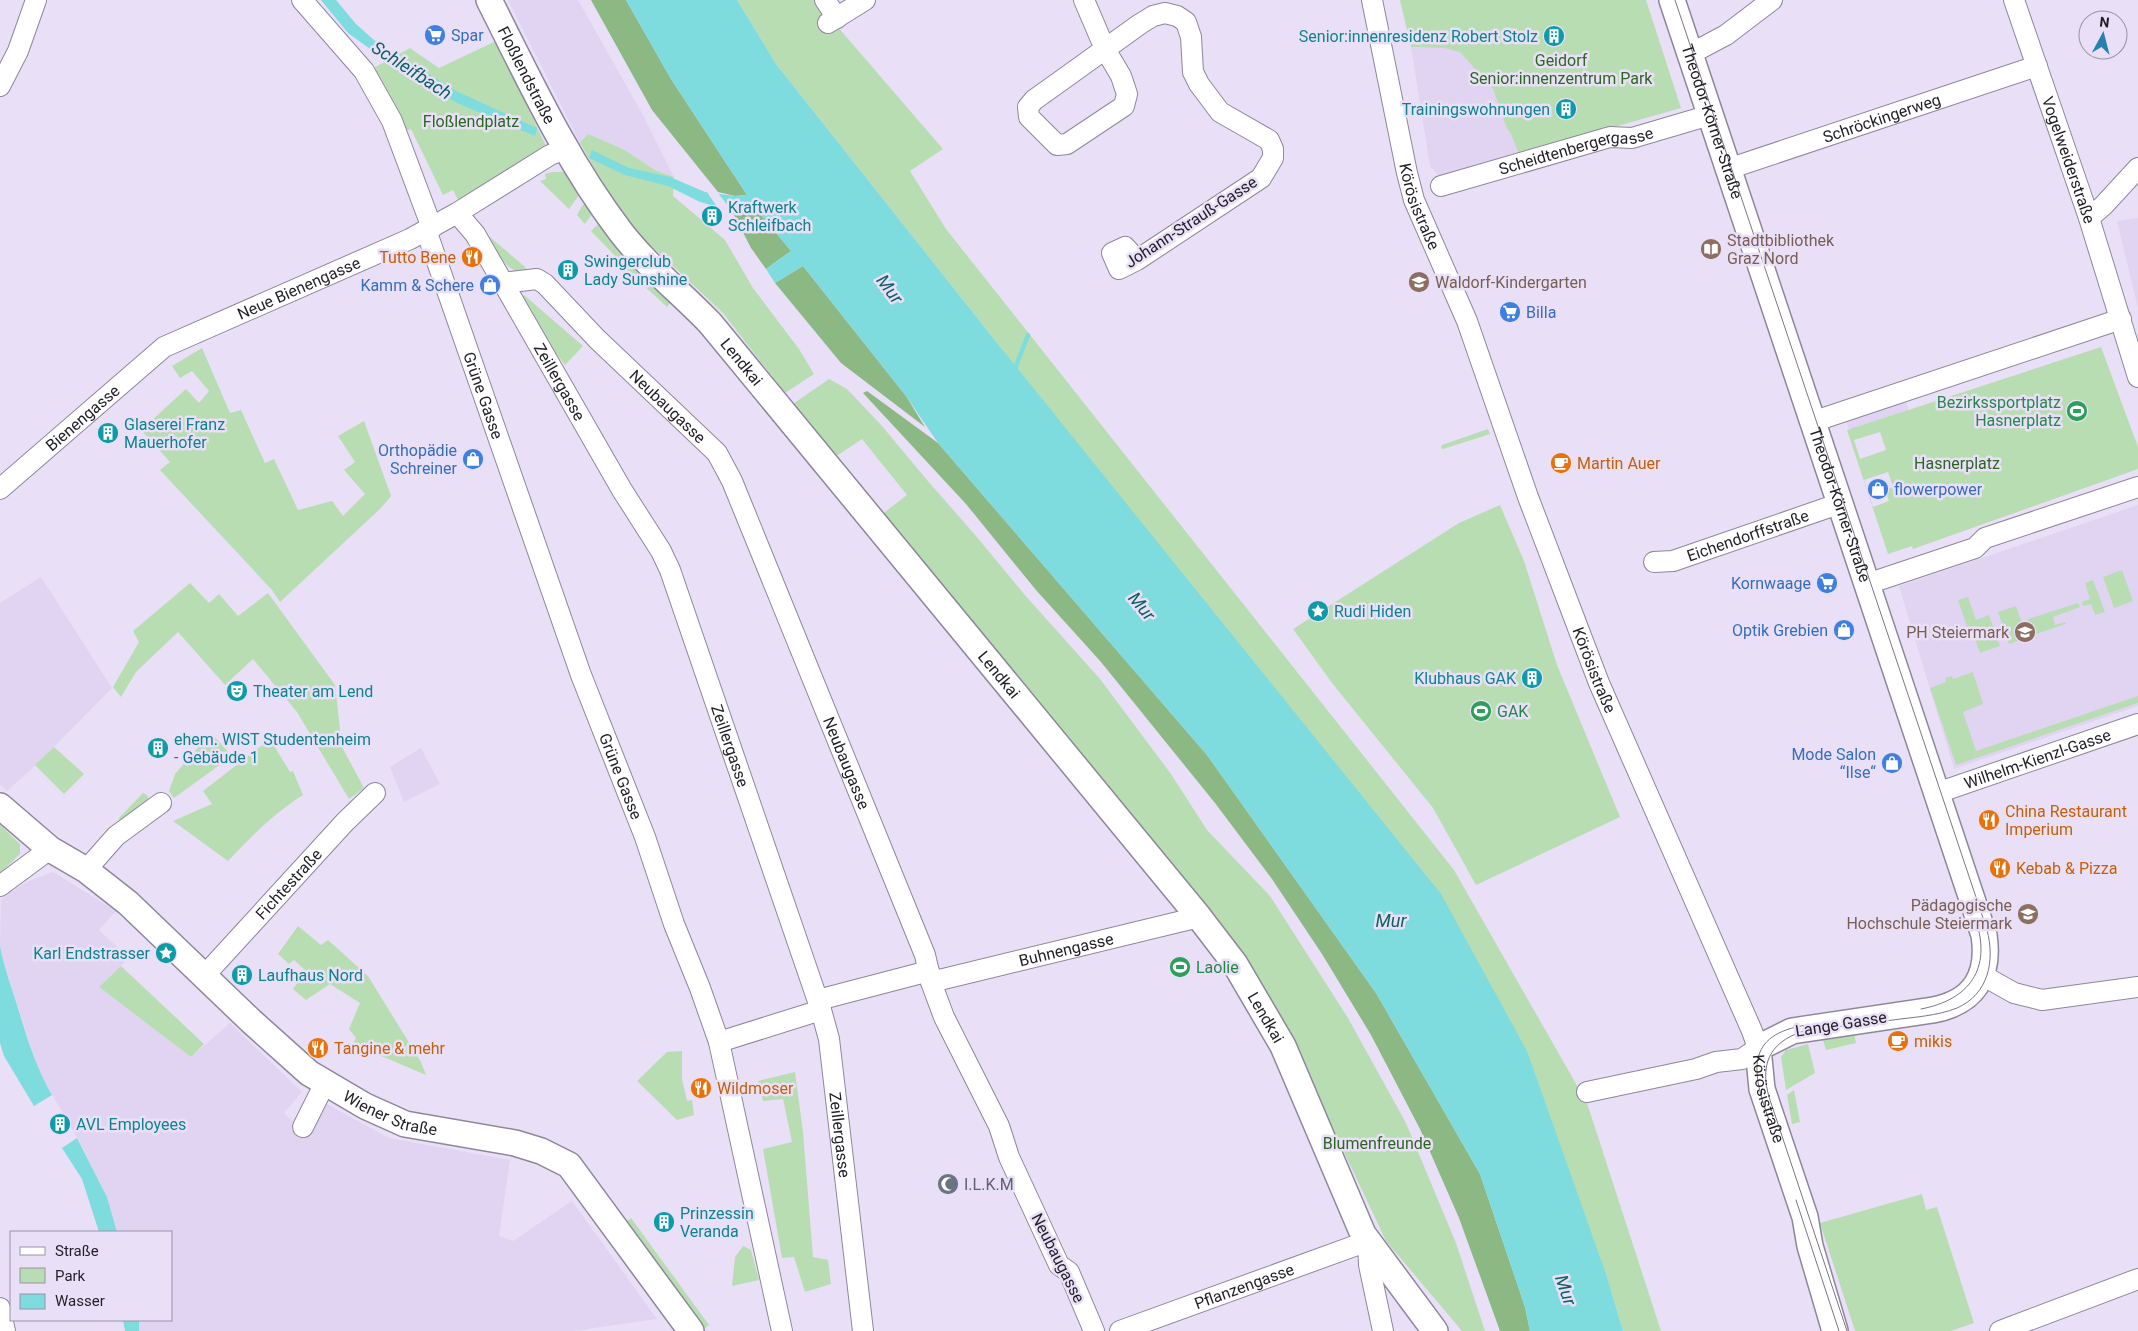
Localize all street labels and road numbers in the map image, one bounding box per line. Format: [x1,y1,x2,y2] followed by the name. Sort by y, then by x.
[494,23,560,127] street label: Floßlendstraße
[1678,42,1747,201] street label: Theodor-Körner-Straße
[1820,89,1943,146] street label: Schröckingerweg
[2038,94,2100,226] street label: Vogelweiderstraße
[1497,123,1655,178] street label: Scheidtenbergergasse
[1396,161,1444,252] street label: Körösistraße
[1121,172,1261,272] street label: Johann-Strauß-Gasse
[234,253,363,323] street label: Neue Bienengasse
[717,334,767,389] street label: Lendkai
[530,340,589,424] street label: Zeillergasse
[460,349,508,441] street label: Grüne Gasse
[626,366,710,447] street label: Neubaugasse
[42,381,123,455] street label: Bienengasse
[1806,425,1875,585] street label: Theodor-Körner-Straße
[1684,505,1811,565] street label: Eichendorffstraße
[1569,624,1620,716] street label: Körösistraße
[974,647,1024,702] street label: Lendkai
[707,702,753,789] street label: Zeillergasse
[820,714,874,812] street label: Neubaugasse
[1961,725,2113,793] street label: Wilhelm-Kienzl-Gasse
[595,730,647,822] street label: Grüne Gasse
[251,845,325,923] street label: Fichtestraße
[1017,929,1115,970] street label: Buhnengasse
[1244,988,1288,1046] street label: Lendkai
[1794,1007,1888,1041] street label: Lange Gasse
[1749,1053,1789,1145] street label: Körösistraße
[340,1086,439,1139] street label: Wiener Straße
[826,1091,855,1179] street label: Zeillergasse
[1027,1210,1089,1306] street label: Neubaugasse
[1192,1259,1296,1313] street label: Pflanzengasse

